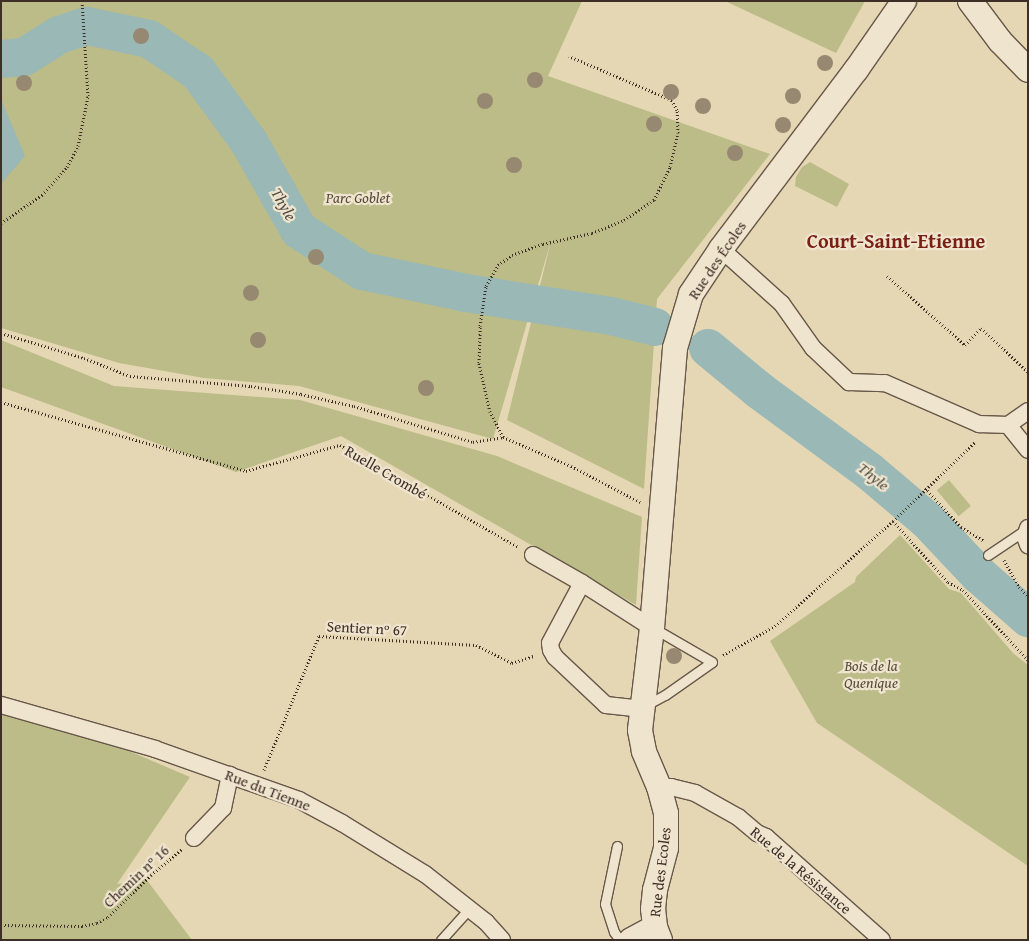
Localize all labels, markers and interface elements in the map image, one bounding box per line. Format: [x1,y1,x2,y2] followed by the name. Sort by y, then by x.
[267,184,301,224] water label: Thyle
[326,189,390,207] park label: Parc Goblet
[684,217,750,303] street label: Rue des Écoles
[807,228,985,252] district label: Court-Saint-Etienne
[342,441,430,503] street label: Ruelle Crombé
[855,458,893,494] water label: Thyle
[326,617,408,639] street label: Sentier nᵒ 67
[844,656,898,691] park label: Bois de la Quenique
[223,765,313,815] street label: Rue du Tienne
[747,823,855,917] street label: Rue de la Résistance
[646,826,674,918] street label: Rue des Ecoles
[99,841,173,911] street label: Chemin nᵒ 16

